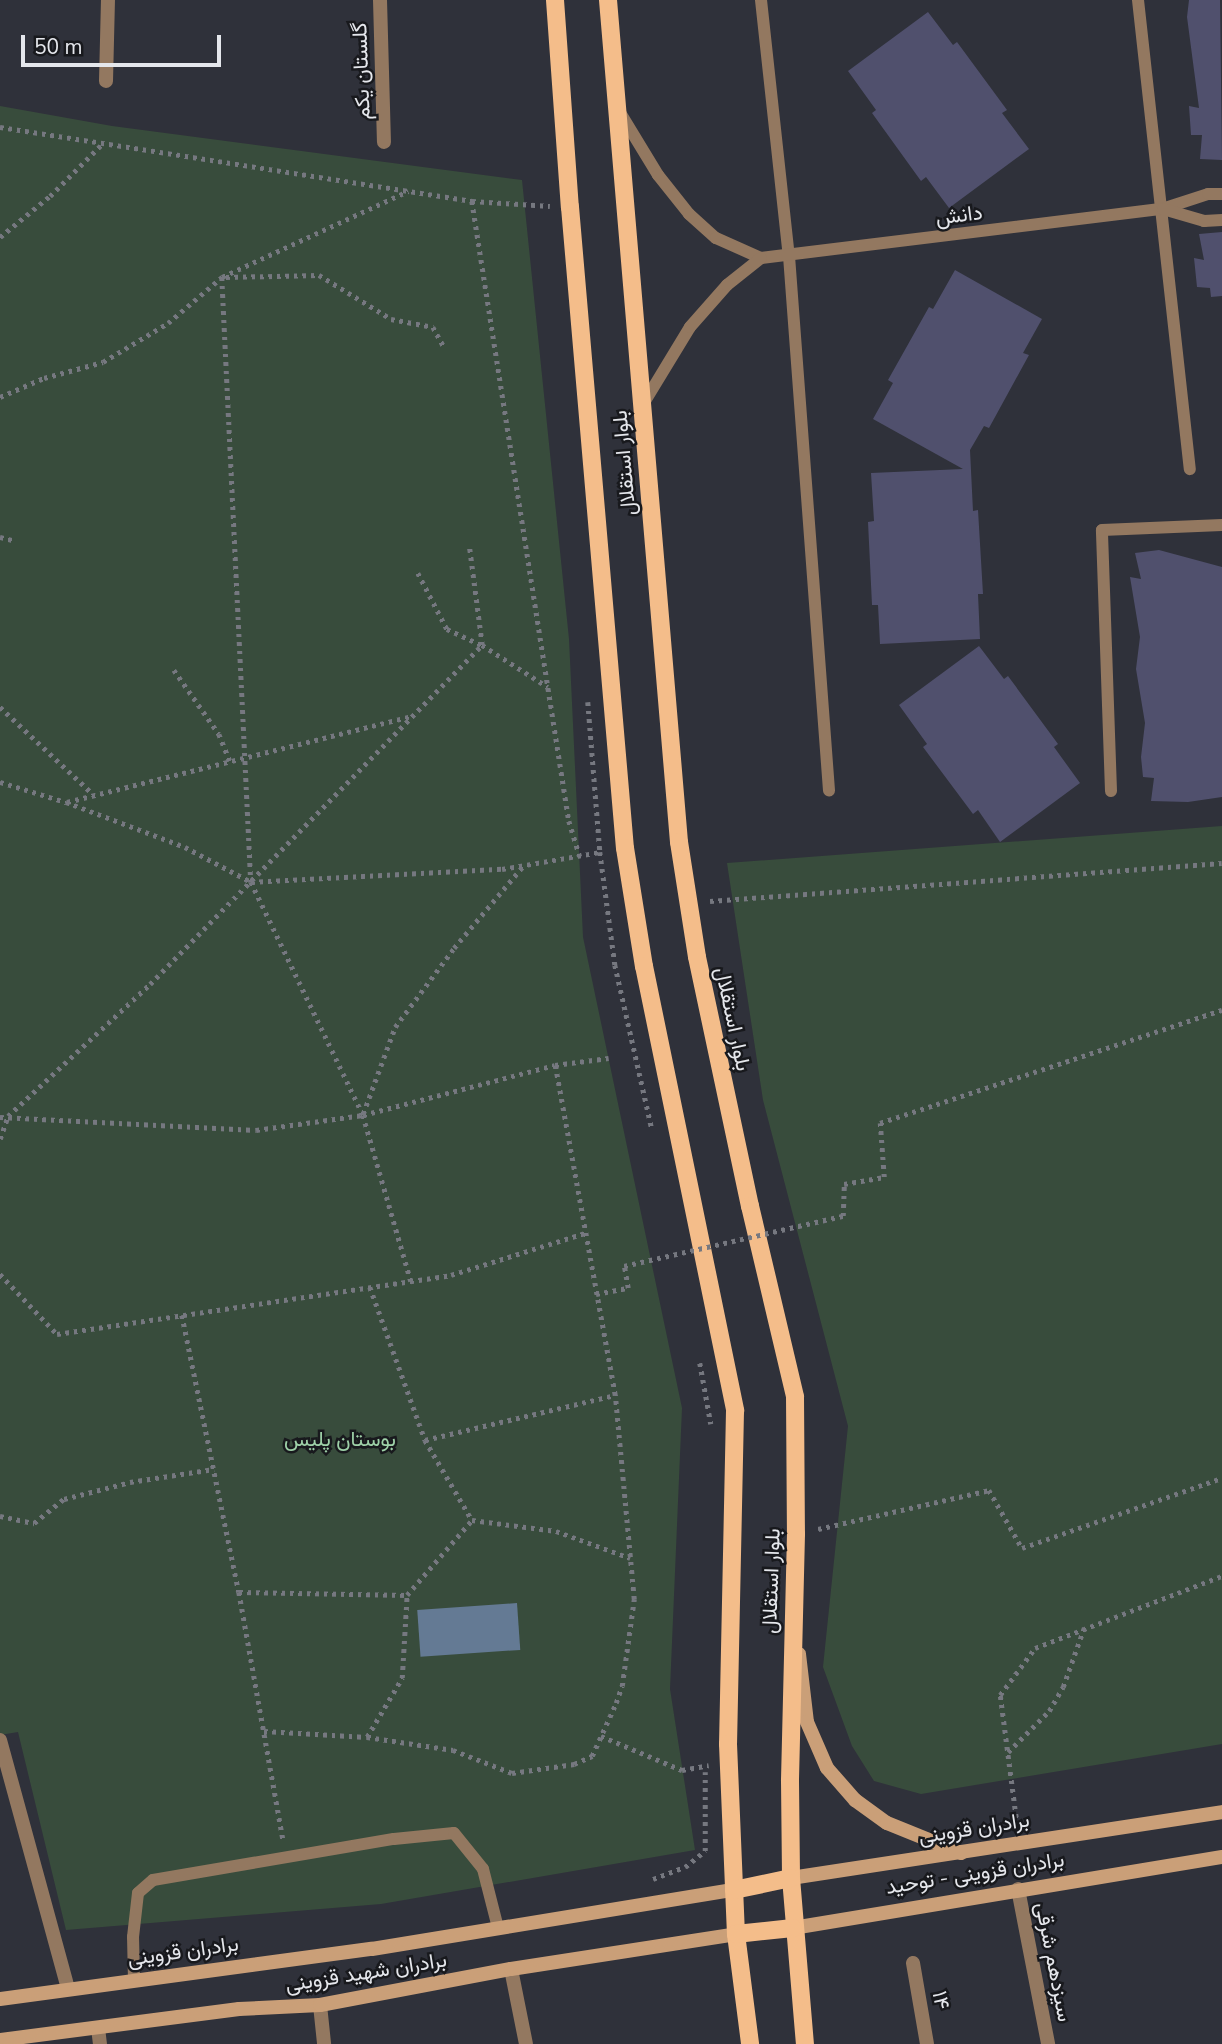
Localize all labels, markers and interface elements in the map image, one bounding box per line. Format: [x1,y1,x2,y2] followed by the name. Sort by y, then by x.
[24,21,224,65] scale bar
[347,22,375,120] street label: گلستان یکم
[34,33,83,61] text: 50 m
[934,200,984,230] street label: دانش
[607,409,641,517] street label: بلوار استقلال
[710,965,756,1073] street label: بلوار استقلال
[284,1426,396,1452] park label: بوستان پلیس
[757,1528,785,1634] street label: بلوار استقلال
[917,1807,1031,1849] street label: برادران قزوینی
[884,1846,1066,1900] street label: برادران قزوینی - توحید
[1030,1900,1078,2024] street label: سیزدهم شرقی
[126,1931,240,1971] street label: برادران قزوینی
[283,1947,449,1997] street label: برادران شهید قزوینی
[927,1989,955,2011] street label: ۱۴

